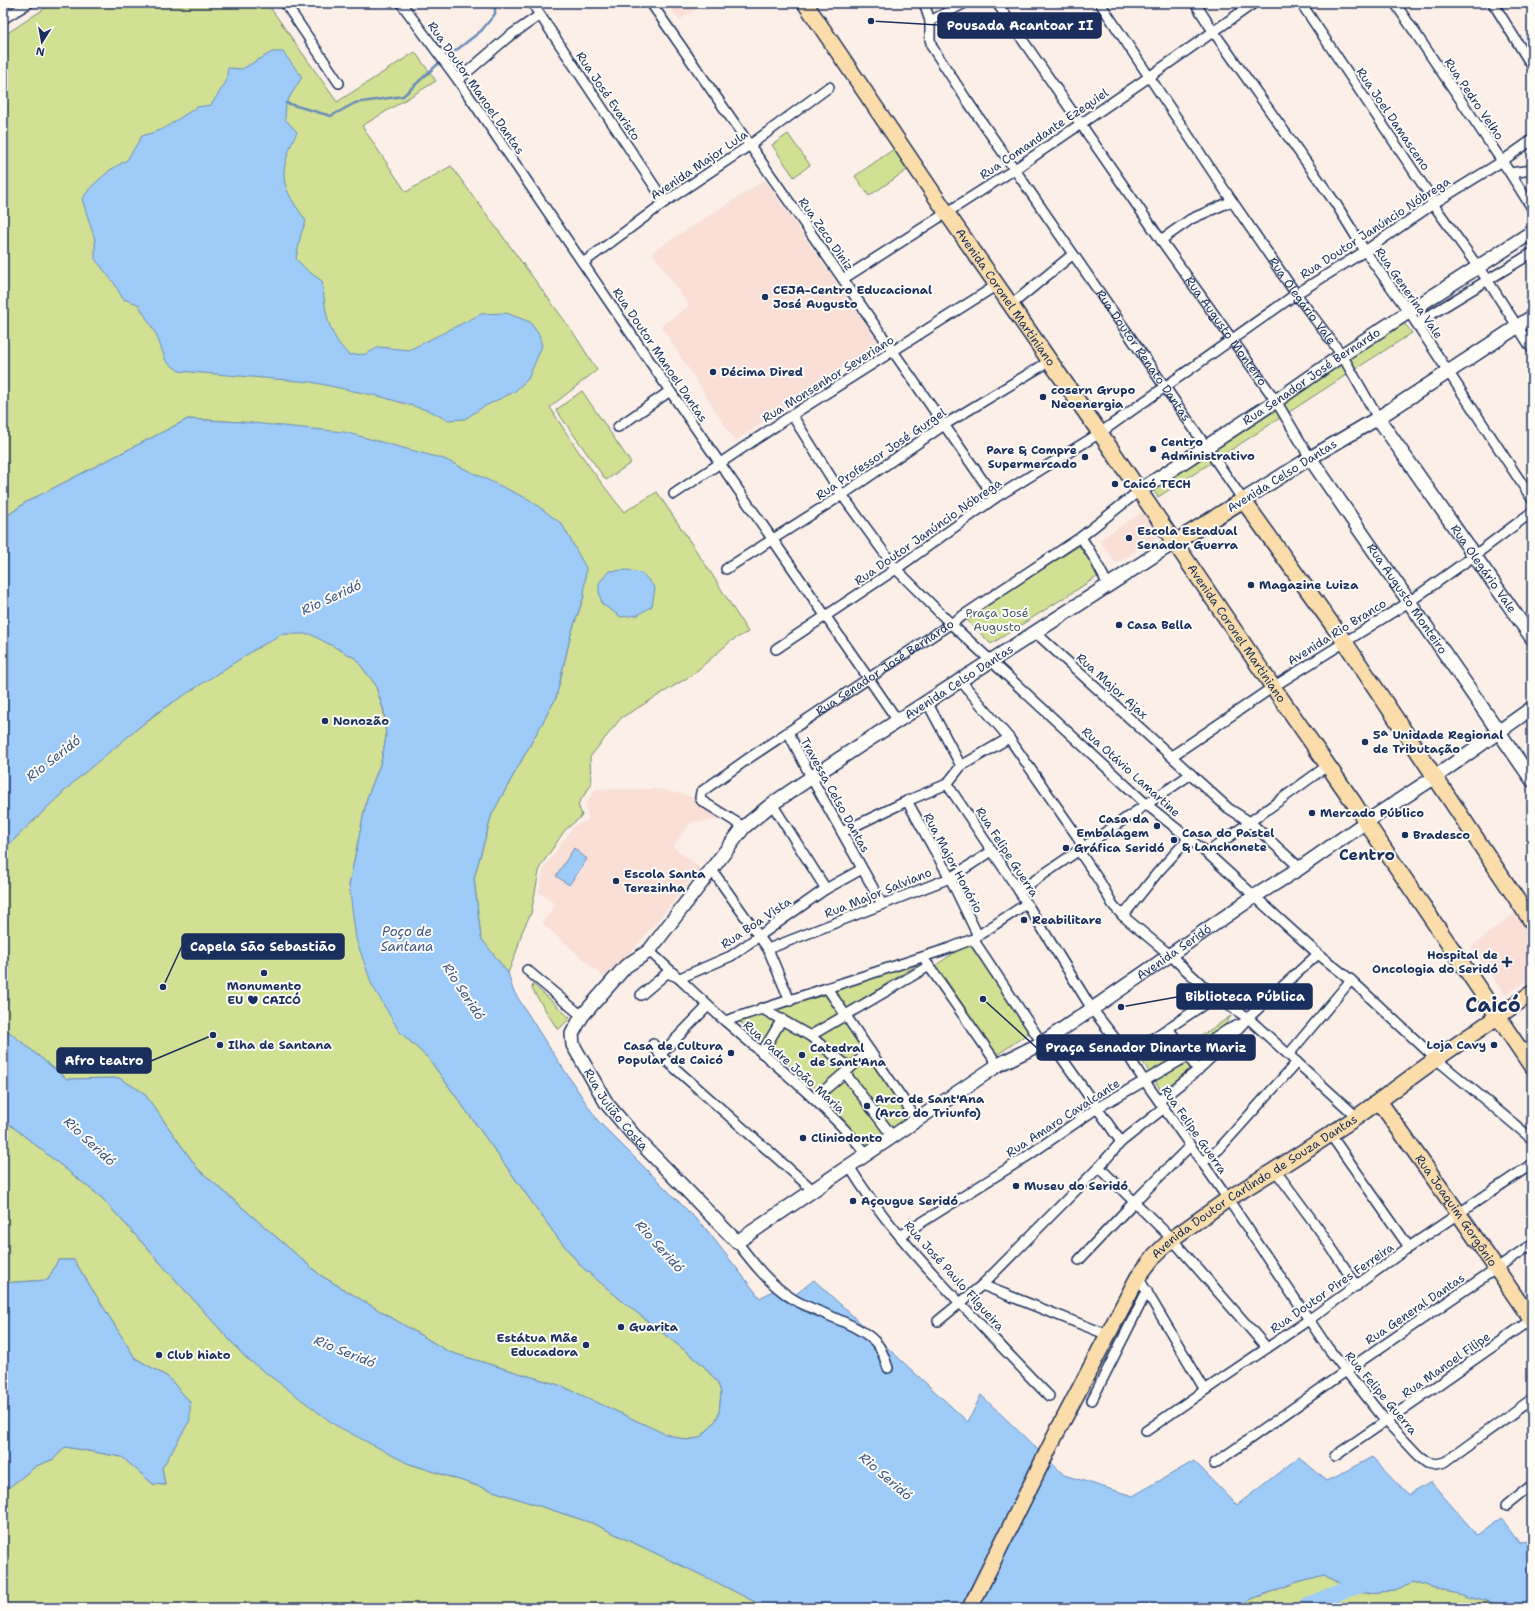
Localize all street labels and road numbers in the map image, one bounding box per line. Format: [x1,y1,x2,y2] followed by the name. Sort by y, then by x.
[424,18,528,158] street label: Rua Doutor Manoel Dantas
[572,48,644,144] street label: Rua José Evaristo
[1441,55,1507,143] street label: Rua Pedro Velho
[1353,64,1433,174] street label: Rua Joel Damasceno
[976,85,1112,183] street label: Rua Comandante Ezequiel
[647,126,751,204] street label: Avenida Major Lula
[1297,173,1454,283] street label: Rua Doutor Janúncio Nóbrega
[795,194,857,274] street label: Rua Zeco Diniz
[952,225,1059,369] street label: Avenida Coronel Martiniano
[1371,244,1447,342] street label: Rua Generina Vale
[1265,254,1340,348] street label: Rua Olegário Vale
[1181,273,1271,389] street label: Rua Augusto Monteiro
[609,285,711,425] street label: Rua Doutor Manoel Dantas
[1092,287,1194,424] street label: Rua Doutor Renato Dantas
[1240,324,1383,429] street label: Rua Senador José Bernardo
[759,332,897,426] street label: Rua Monsenhor Severiano
[813,404,950,504] street label: Rua Professor José Gurgel
[1224,436,1340,516] street label: Avenida Celso Dantas
[851,475,1005,589] street label: Rua Doutor Janúncio Nóbrega
[1447,521,1520,616] street label: Rua Olegário Vale
[1363,540,1451,657] street label: Rua Augusto Monteiro
[1184,561,1289,706] street label: Avenida Coronel Martiniano
[1285,595,1389,669] street label: Avenida Rio Branco
[813,616,957,719] street label: Rua Senador José Bernardo
[902,641,1016,723] street label: Avenida Celso Dantas
[1073,650,1151,722] street label: Rua Major Ajax
[1078,724,1184,821] street label: Rua Otávio Lamartine
[797,735,873,855] street label: Travessa Celso Dantas
[972,804,1042,900] street label: Rua Felipe Guerra
[920,810,986,916] street label: Rua Major Honório
[822,864,934,922] street label: Rua Major Salviano
[718,893,795,952] street label: Rua Boa Vista
[1133,921,1214,984] street label: Avenida Seridó
[740,1017,848,1117] street label: Rua Padre João Maria
[580,1066,652,1154] street label: Rua Julião Costa
[1003,1075,1123,1161] street label: Rua Amaro Cavalcante
[1158,1083,1231,1178] street label: Rua Felipe Guerra
[1148,1111,1360,1262] street label: Avenida Doutor Carlindo de Souza Dantas
[1411,1151,1501,1270] street label: Rua Joaquim Gorgônio
[900,1218,1008,1335] street label: Rua José Paulo Filgueira
[1267,1239,1397,1337] street label: Rua Doutor Pires Ferreira
[1362,1270,1468,1348] street label: Rua General Dantas
[1399,1328,1494,1402] street label: Rua Manoel Filipe
[1341,1348,1421,1438] street label: Rua Felipe Guerra

